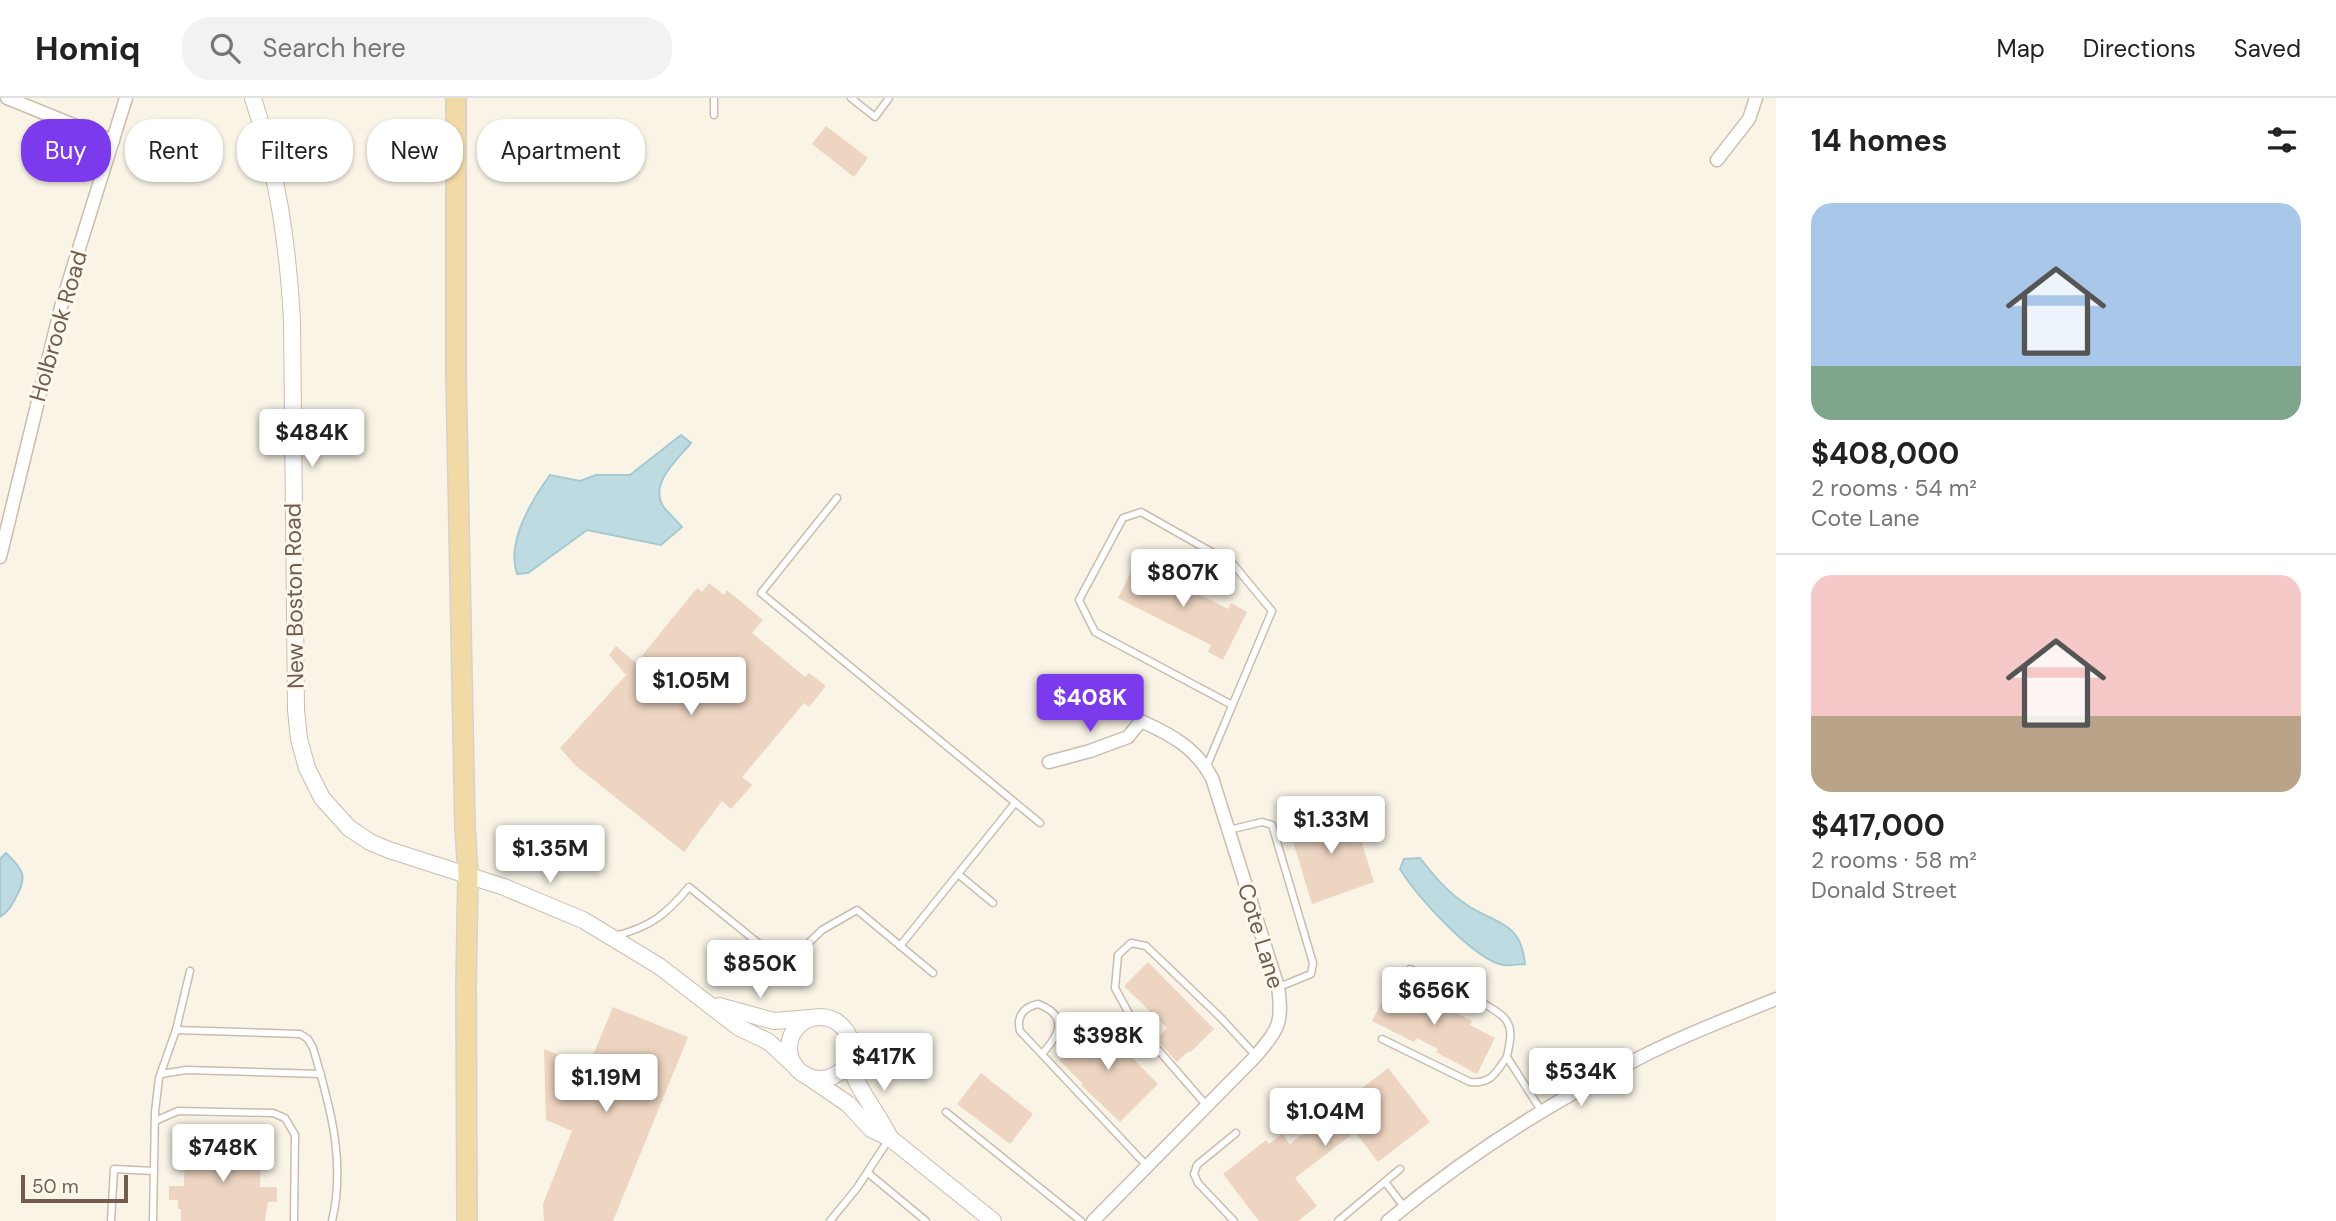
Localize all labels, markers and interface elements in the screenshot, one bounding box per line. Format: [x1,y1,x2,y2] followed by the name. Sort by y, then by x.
[182,17,672,80] search box
[35,27,140,70] text: Homiq
[206,29,244,67] icon: search
[262,31,406,65] text: Search here
[1997,33,2045,64] text: Map
[2083,33,2196,64] text: Directions
[2234,33,2301,64] text: Saved
[21,119,111,182] chip: Buy
[125,119,223,182] chip: Rent
[237,119,353,182] chip: Filters
[367,119,463,182] chip: New
[477,119,645,182] chip: Apartment
[1811,121,1948,160] text: 14 homes
[2263,121,2301,159] icon: filters
[22,247,94,405] street label: Holbrook Road
[1993,248,2119,374] icon: home
[263,410,361,469] pin: $484K
[275,417,349,447] text: $484K
[1811,434,1959,473] text: $408,000
[1811,473,1977,503] text: 2 rooms · 54 m²
[277,503,311,689] street label: New Boston Road
[1811,503,1919,533] text: Cote Lane
[1134,550,1232,609] pin: $807K
[1147,557,1219,587] text: $807K
[1993,620,2119,746] icon: home
[634,658,748,717] pin: $1.05M
[652,665,730,695] text: $1.05M
[1041,674,1139,734] pin: $408K
[1053,682,1127,712] text: $408K
[1274,796,1388,856] pin: $1.33M
[1293,804,1369,834] text: $1.33M
[1811,806,1945,845] text: $417,000
[493,826,607,885] pin: $1.35M
[512,833,588,863] text: $1.35M
[1811,845,1977,875] text: 2 rooms · 58 m²
[1811,875,1957,905] text: Donald Street
[1231,880,1291,992] street label: Cote Lane
[711,940,809,1000] pin: $850K
[723,948,797,978] text: $850K
[1385,968,1483,1027] pin: $656K
[1398,975,1470,1005] text: $656K
[1059,1012,1157,1072] pin: $398K
[1072,1020,1144,1050] text: $398K
[835,1034,933,1093] pin: $417K
[852,1041,916,1071] text: $417K
[1532,1048,1630,1108] pin: $534K
[549,1054,663,1114] pin: $1.19M
[1545,1056,1617,1086] text: $534K
[571,1062,641,1092] text: $1.19M
[1268,1088,1382,1148] pin: $1.04M
[1286,1096,1364,1126] text: $1.04M
[174,1124,272,1184] pin: $748K
[188,1132,258,1162] text: $748K
[21,1172,128,1204] scale bar
[32,1174,79,1199] text: 50 m

